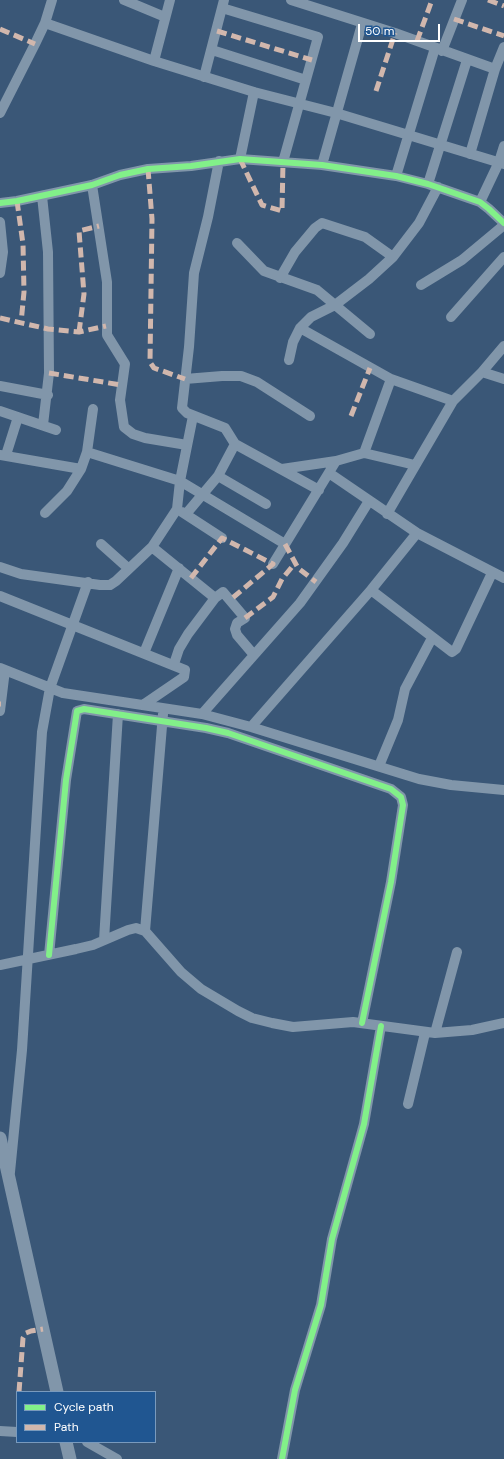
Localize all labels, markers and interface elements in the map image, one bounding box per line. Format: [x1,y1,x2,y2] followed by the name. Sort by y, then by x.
[360,16,442,42] scale bar
[365,23,394,39] text: 50 m
[16,1391,156,1443] legend
[54,1399,114,1415] text: Cycle path
[54,1419,79,1435] text: Path

